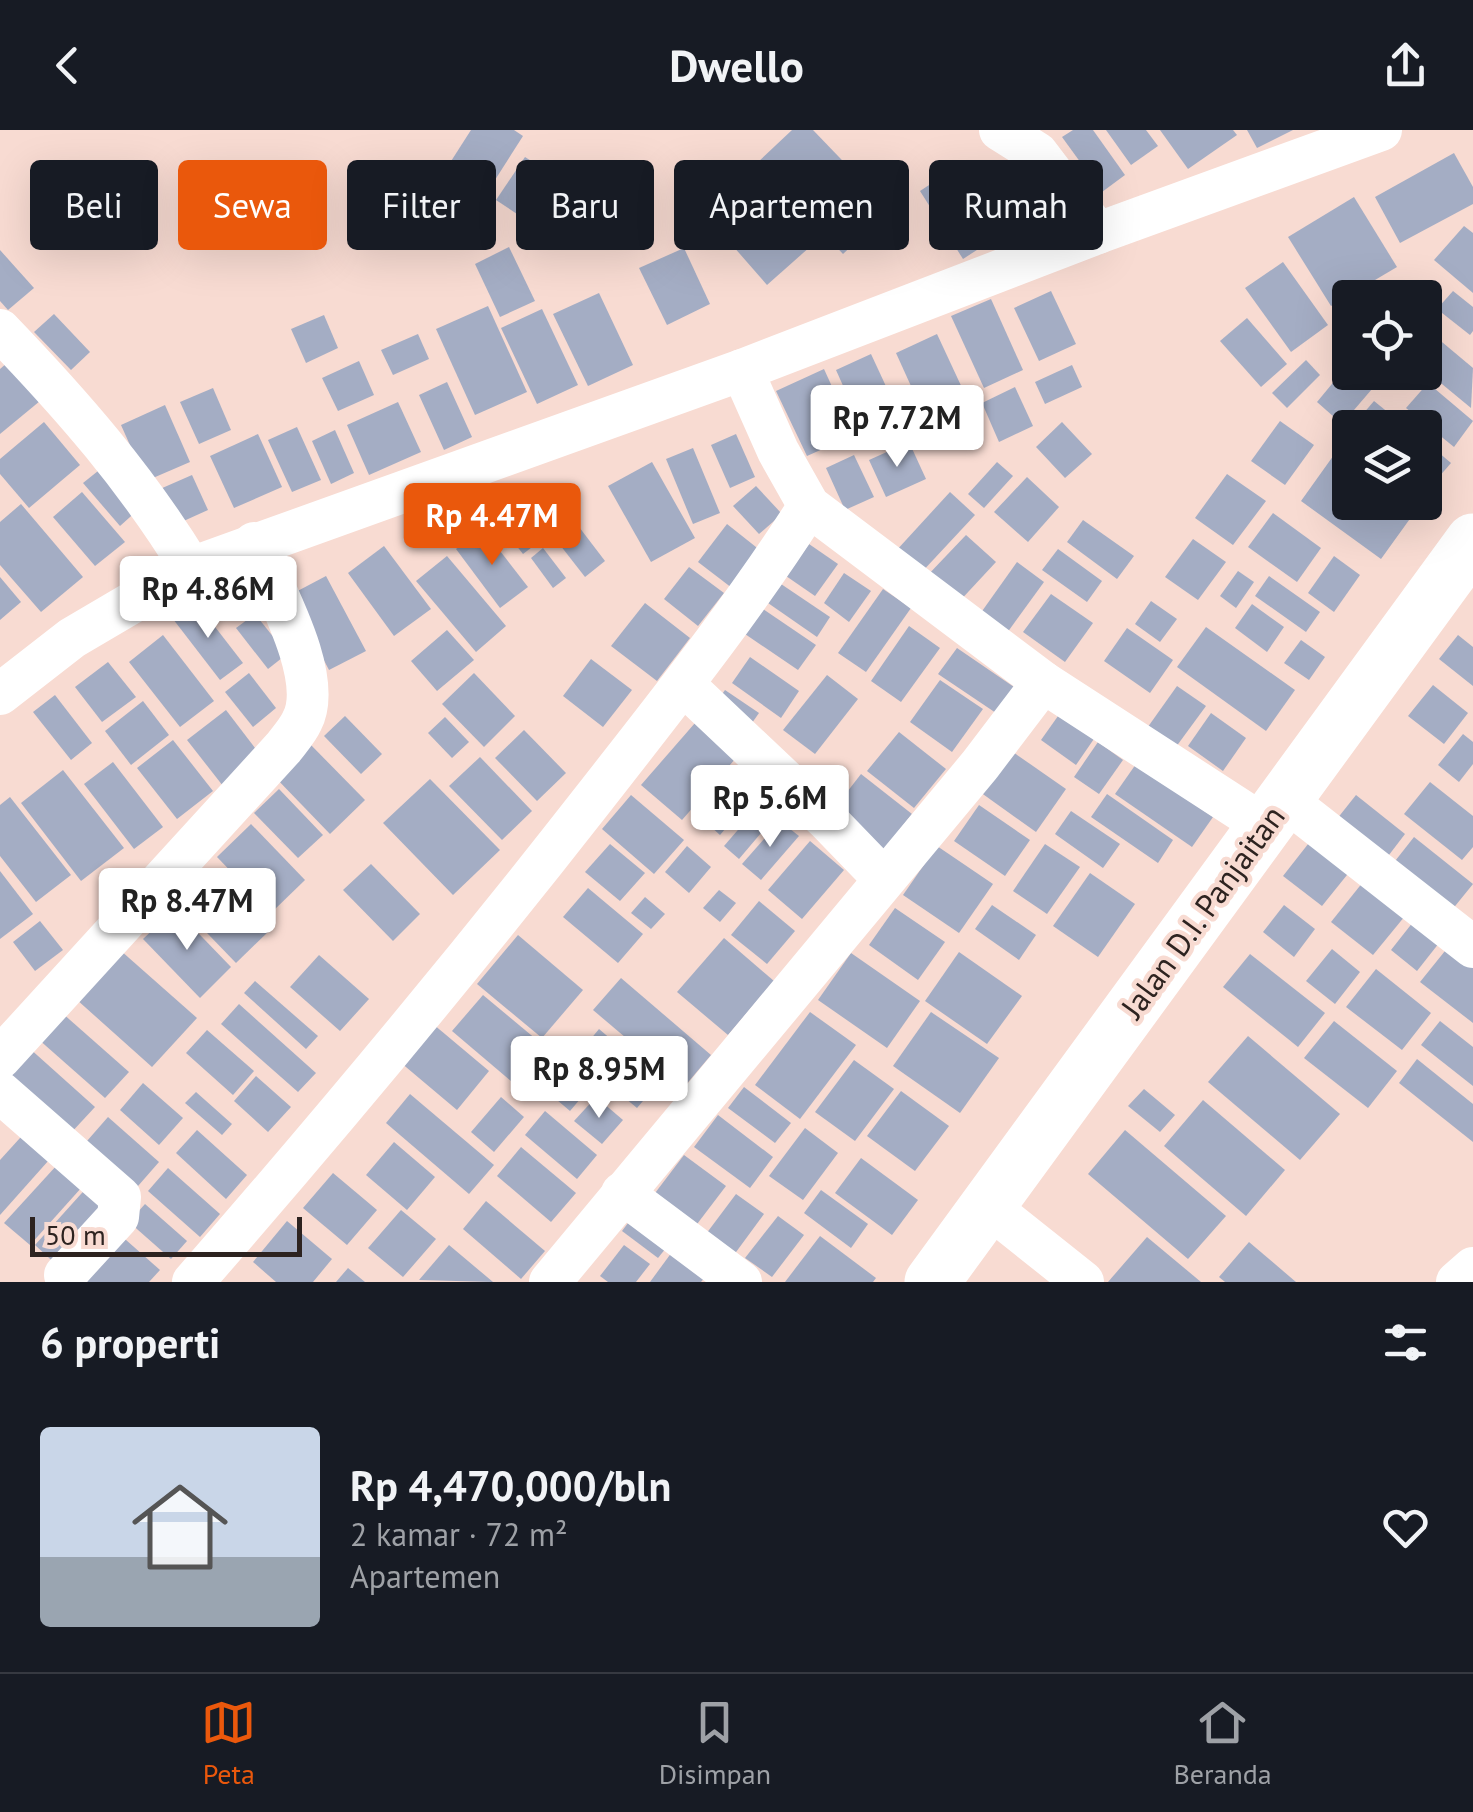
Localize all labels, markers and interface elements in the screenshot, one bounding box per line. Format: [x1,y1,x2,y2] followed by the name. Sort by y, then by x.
[669,36,804,94] text: Dwello
[40,38,95,93] icon: back
[1378,38,1433,93] icon: share
[30,160,158,250] chip: Beli
[178,160,327,250] chip: Sewa
[347,160,496,250] chip: Filter
[516,160,654,250] chip: Baru
[674,160,909,250] chip: Apartemen
[929,160,1103,250] chip: Rumah
[1332,280,1442,520] map controls
[1332,280,1442,390] button: locate
[794,385,1000,470] pin: Rp 7.72M
[833,396,961,438] text: Rp 7.72M
[1332,410,1442,520] button: layers
[389,483,595,568] pin: Rp 4.47M
[426,494,558,536] text: Rp 4.47M
[105,556,311,641] pin: Rp 4.86M
[142,567,274,609] text: Rp 4.86M
[678,765,862,850] pin: Rp 5.6M
[713,776,827,818] text: Rp 5.6M
[1110,797,1293,1028] street label: Jalan D.I. Panjaitan
[84,868,290,953] pin: Rp 8.47M
[121,879,253,921] text: Rp 8.47M
[496,1036,702,1121] pin: Rp 8.95M
[533,1047,665,1089] text: Rp 8.95M
[30,1212,302,1256] scale bar
[45,1216,106,1253] text: 50 m
[40,1315,220,1370] text: 6 properti
[1378,1315,1433,1370] icon: filters
[350,1458,671,1513] text: Rp 4,470,000/bln
[120,1467,240,1587] icon: home
[1378,1500,1433,1555] icon: heart
[350,1513,568,1555] text: 2 kamar · 72 m²
[350,1555,500,1597] text: Apartemen
[201,1695,256,1792] tab: Peta
[659,1695,771,1792] tab: Disimpan
[1173,1695,1272,1792] tab: Beranda

